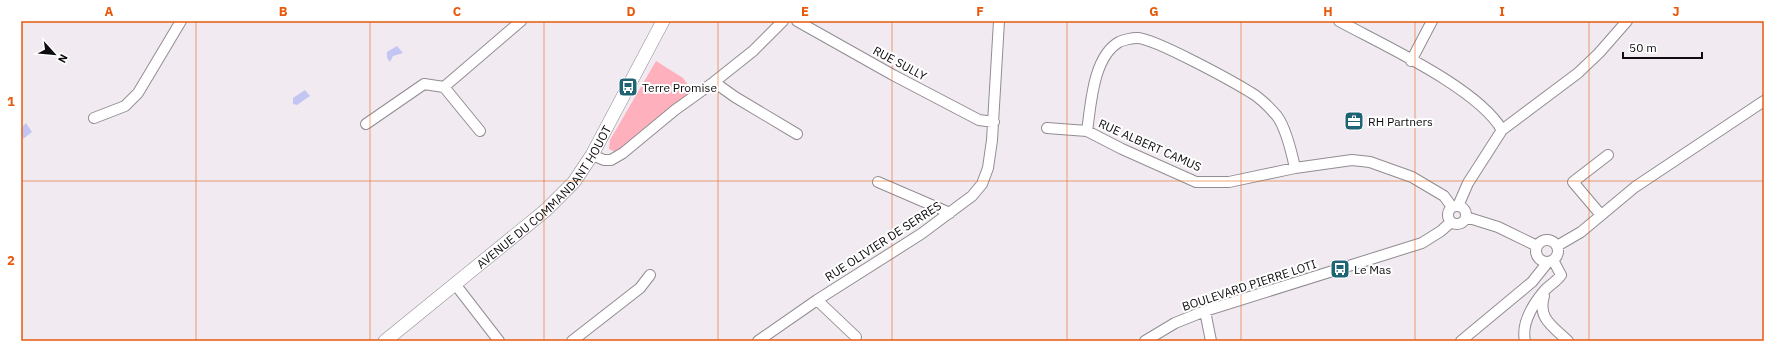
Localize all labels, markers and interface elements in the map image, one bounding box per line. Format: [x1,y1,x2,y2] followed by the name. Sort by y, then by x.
[105,3,114,20] text: A
[279,3,288,20] text: B
[453,3,462,20] text: C
[626,3,636,20] text: D
[801,3,809,20] text: E
[976,3,984,20] text: F
[1149,3,1159,20] text: G
[1323,3,1333,20] text: H
[1499,3,1505,20] text: I
[1672,3,1680,20] text: J
[34,34,74,74] north arrow
[1623,34,1702,60] scale bar
[1629,40,1657,55] text: 50 m
[870,43,930,83] street label: RUE SULLY
[55,52,71,65] text: N
[617,76,639,98] bus stop icon: Terre Promise
[642,80,717,95] place label: Terre Promise
[7,93,15,110] text: 1
[1343,110,1365,132] office icon: RH Partners
[1368,114,1433,129] place label: RH Partners
[1096,116,1204,174] street label: RUE ALBERT CAMUS
[473,122,614,271] street label: AVENUE DU COMMANDANT HOUOT
[822,198,944,284] street label: RUE OLIVIER DE SERRES
[7,252,15,269] text: 2
[1180,256,1318,314] street label: BOULEVARD PIERRE LOTI
[1329,258,1351,280] bus stop icon: Le Mas
[1354,262,1391,277] place label: Le Mas

